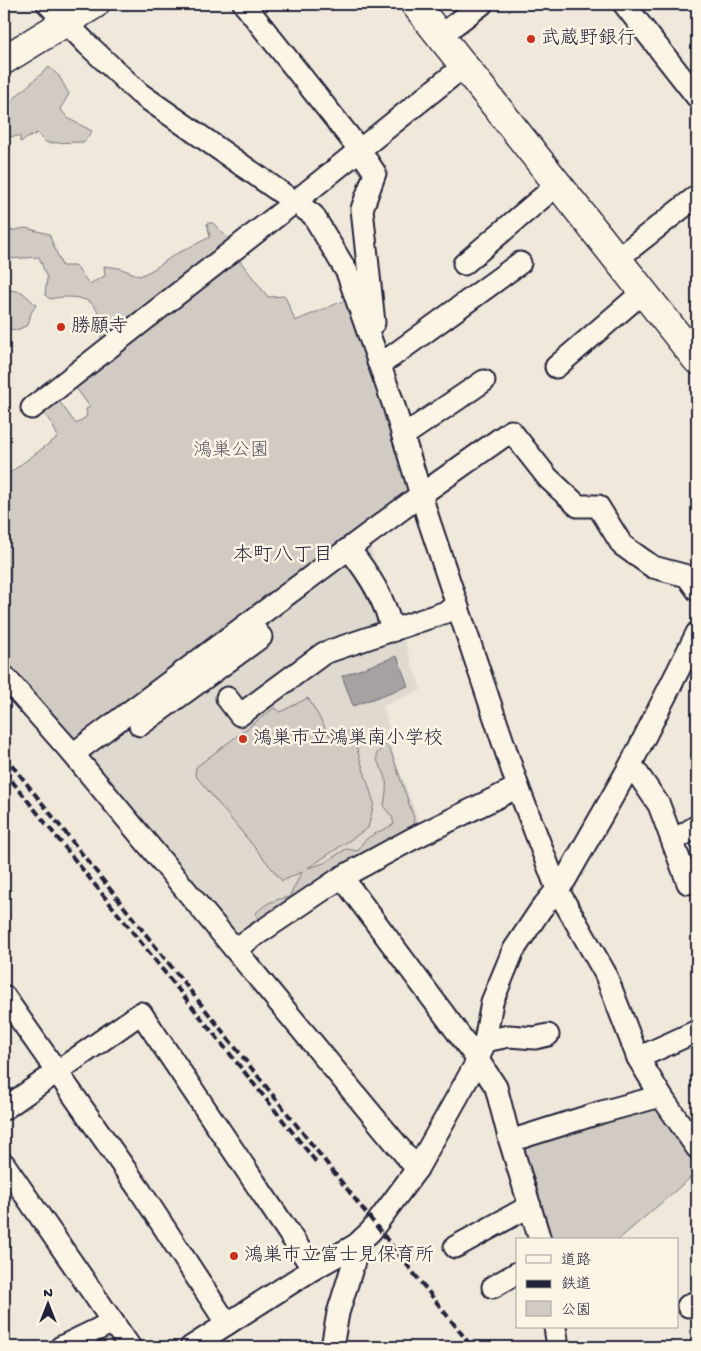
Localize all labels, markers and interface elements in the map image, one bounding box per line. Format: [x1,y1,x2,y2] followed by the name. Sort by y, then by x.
[541,27,636,51] place label: 武蔵野銀行
[525,33,537,45] marker: 武蔵野銀行
[71,315,128,339] place label: 勝願寺
[55,321,67,333] marker: 勝願寺
[193,439,269,463] park label: 鴻巣公園
[233,544,333,568] district label: 本町八丁目
[253,727,443,751] place label: 鴻巣市立鴻巣南小学校
[237,733,249,745] marker: 鴻巣市立鴻巣南小学校
[516,1238,678,1328] legend
[244,1244,434,1268] place label: 鴻巣市立富士見保育所
[228,1250,240,1262] marker: 鴻巣市立富士見保育所
[561,1252,591,1270] text: 道路
[561,1276,591,1294] text: 鉄道
[22,1278,72,1328] north arrow
[43,1285,53,1302] text: N
[561,1302,591,1320] text: 公園

